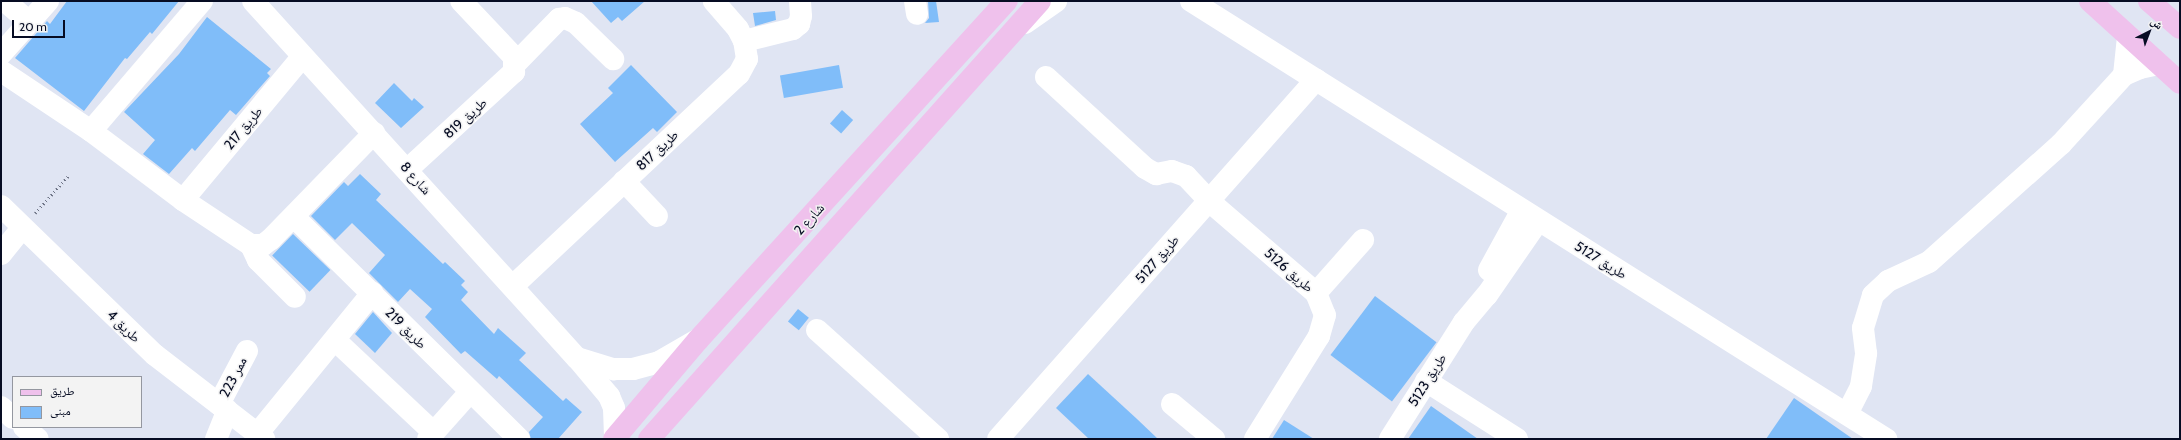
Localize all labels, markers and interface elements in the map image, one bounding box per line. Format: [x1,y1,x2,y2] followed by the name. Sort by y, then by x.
[14,12,67,38] scale bar
[2129,12,2169,52] north arrow
[2148,14,2166,32] text: ش
[19,19,47,34] text: 20 m
[440,94,490,142] street label: طريق 819
[220,103,266,153] street label: طريق 217
[632,126,682,174] street label: طريق 817
[397,158,435,198] street label: شارع 8
[790,200,828,238] street label: شارع 2
[1132,231,1182,287] street label: طريق 5127
[1572,237,1630,283] street label: طريق 5127
[1261,244,1317,296] street label: طريق 5126
[382,304,430,352] street label: طريق 219
[104,306,144,346] street label: طريق 4
[1404,351,1450,409] street label: طريق 5123
[216,354,250,400] street label: ممر 223
[12,376,142,428] legend
[50,383,75,398] text: طريق
[50,403,71,418] text: مبنى

